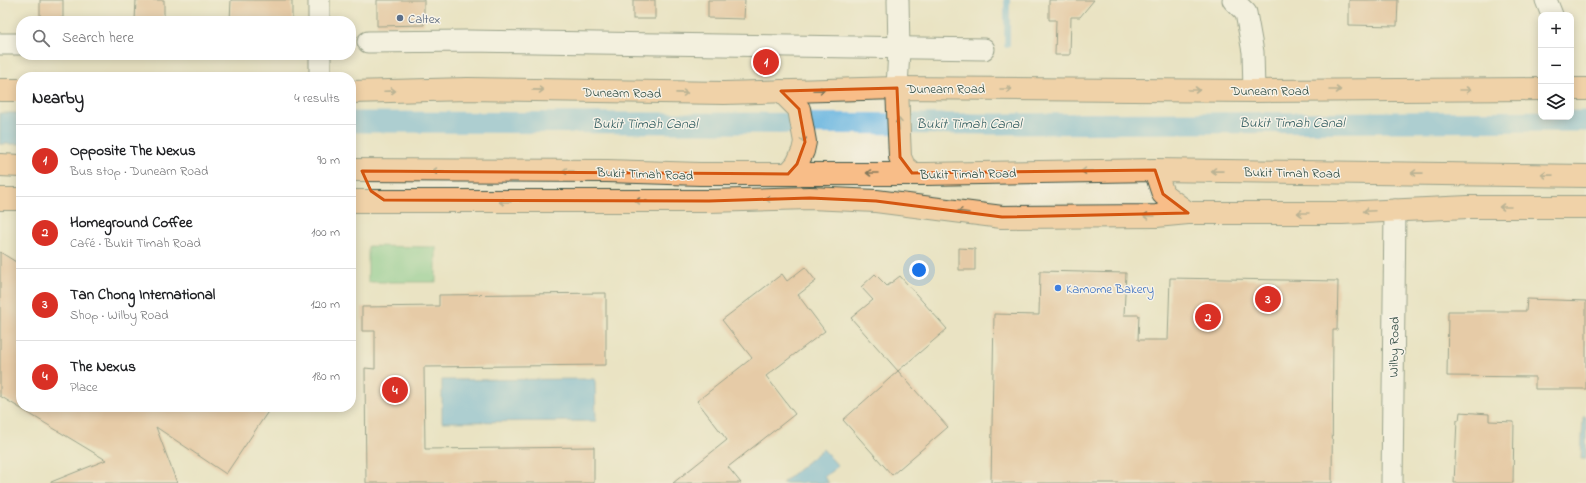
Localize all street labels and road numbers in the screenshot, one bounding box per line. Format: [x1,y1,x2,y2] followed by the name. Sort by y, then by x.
[906,80,986,99] street label: Dunearn Road
[1230,82,1310,101] street label: Dunearn Road
[582,83,662,104] street label: Dunearn Road
[595,163,694,186] street label: Bukit Timah Road
[1243,163,1341,184] street label: Bukit Timah Road
[919,164,1017,185] street label: Bukit Timah Road
[1384,316,1406,378] street label: Wilby Road

